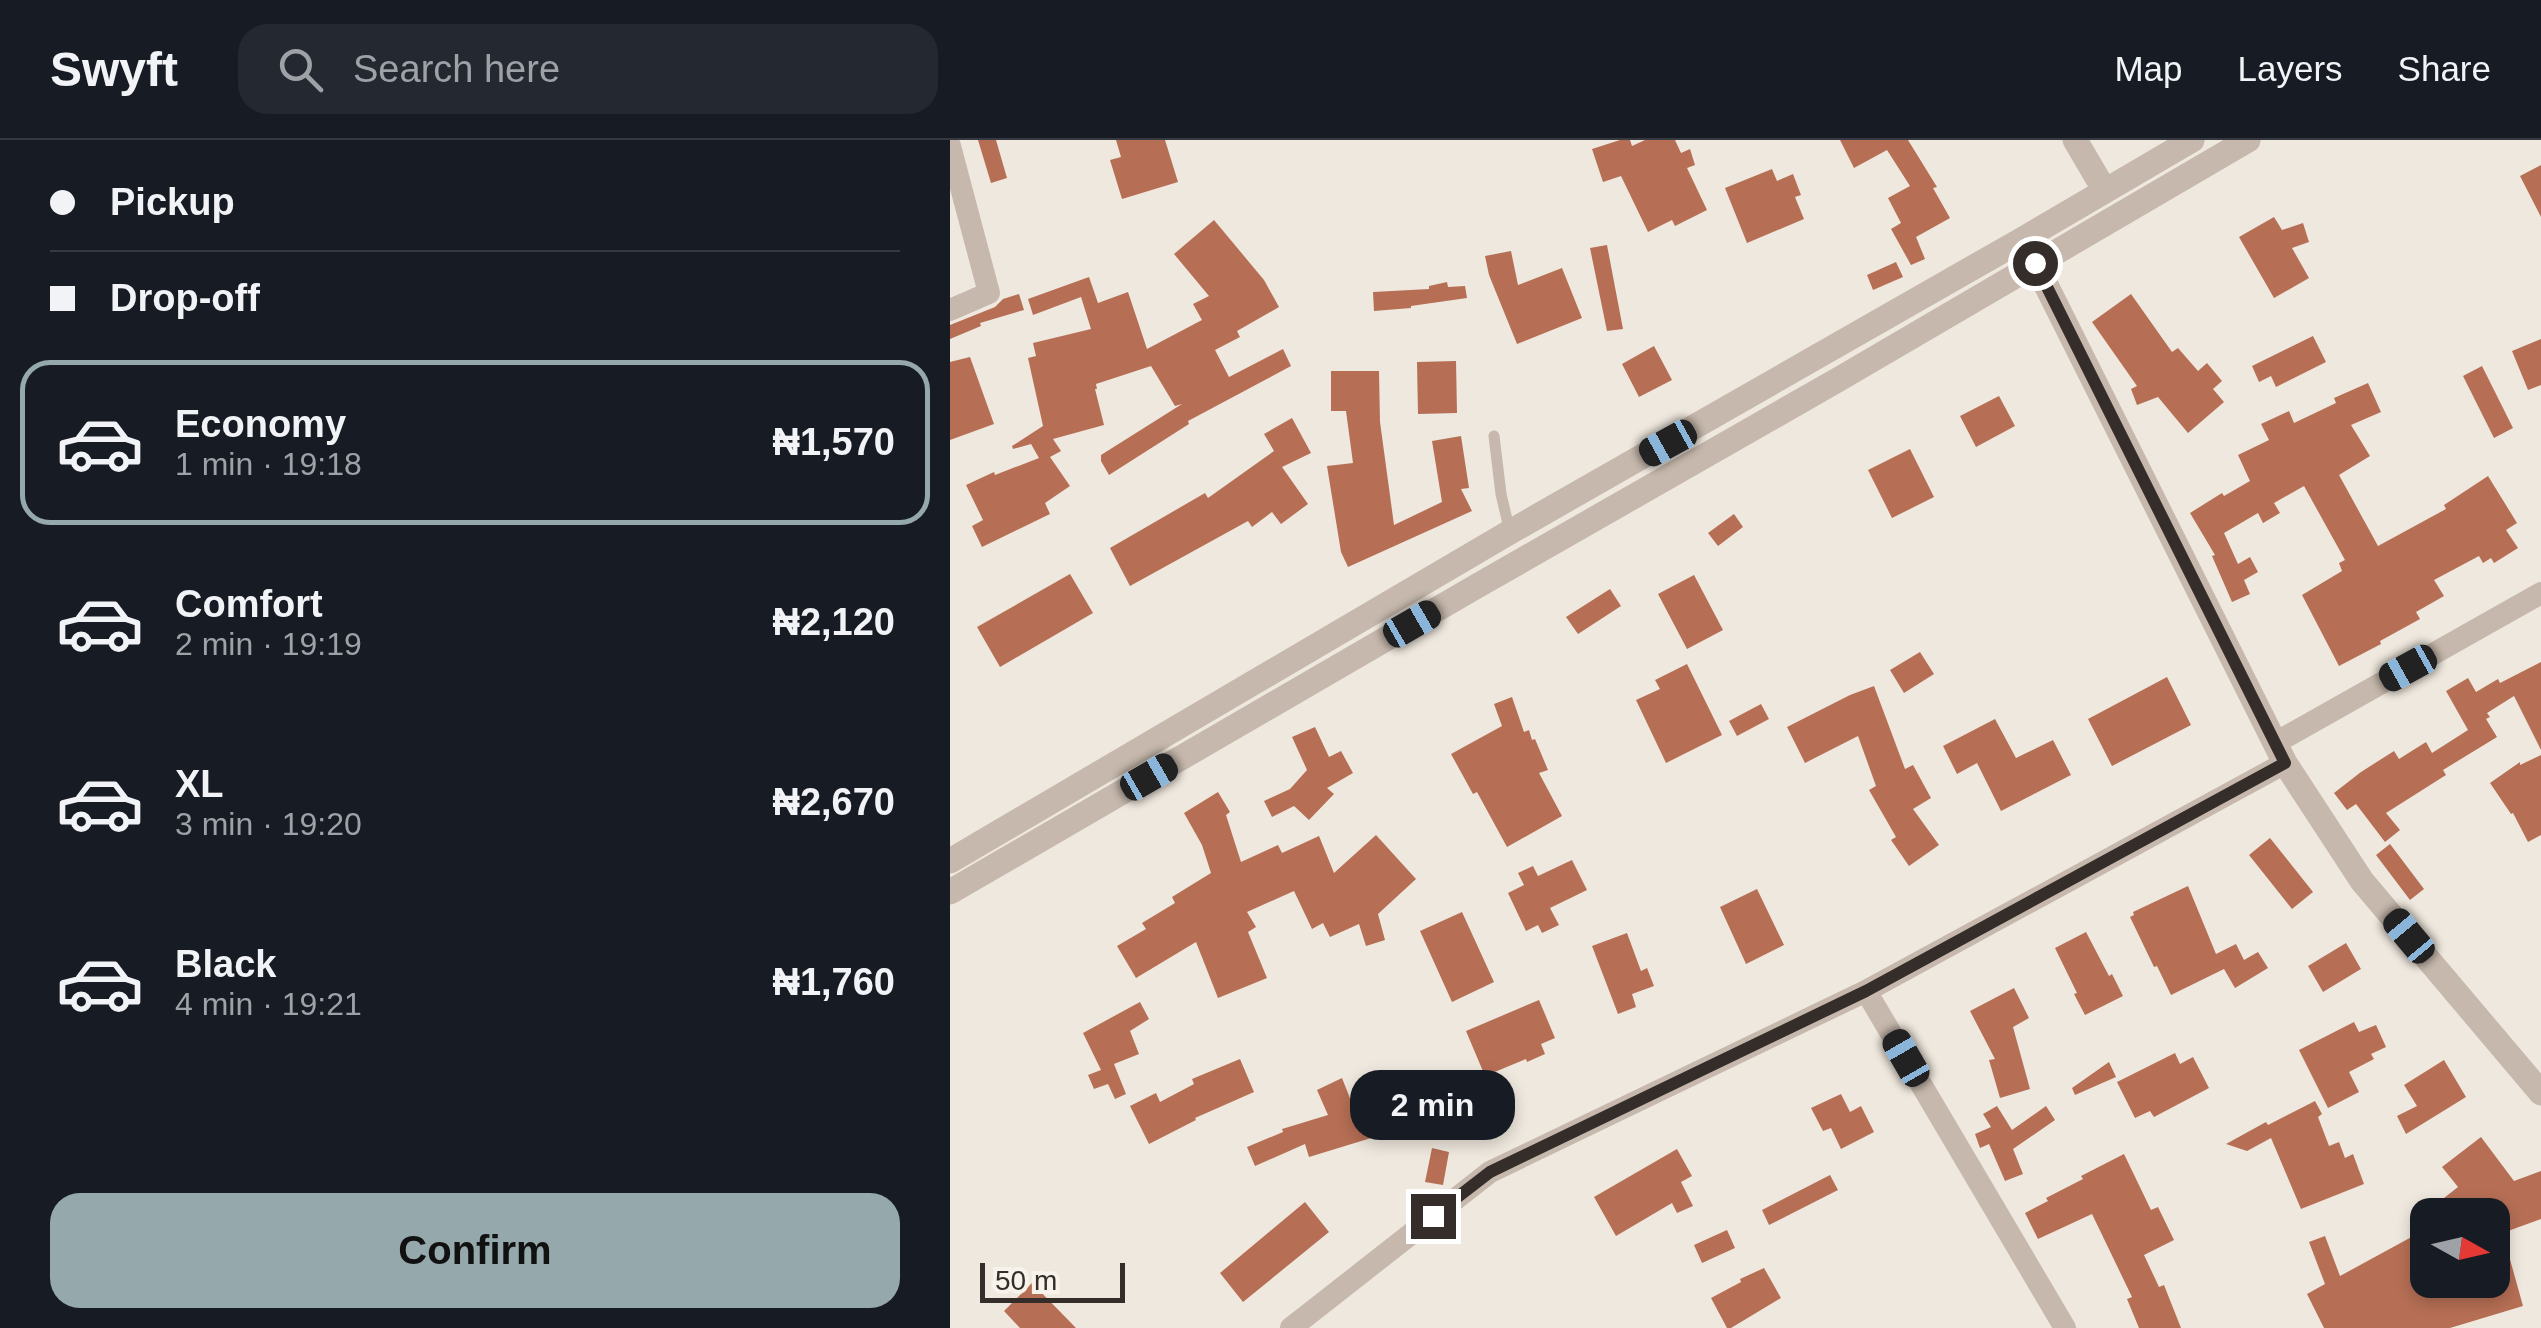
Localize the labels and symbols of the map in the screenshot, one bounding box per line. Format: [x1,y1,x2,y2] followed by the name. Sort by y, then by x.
[2013,241,2058,286] route start
[1634,415,1702,471] car
[1379,596,1445,652] car
[2374,640,2442,696] car
[1116,749,1182,805] car
[2378,903,2440,969] car
[1878,1025,1934,1091] car
[1350,1071,1516,1141] callout: 2 min
[1411,1194,1456,1239] route end
[2410,1198,2510,1298] north arrow
[980,1258,1125,1302] scale bar

